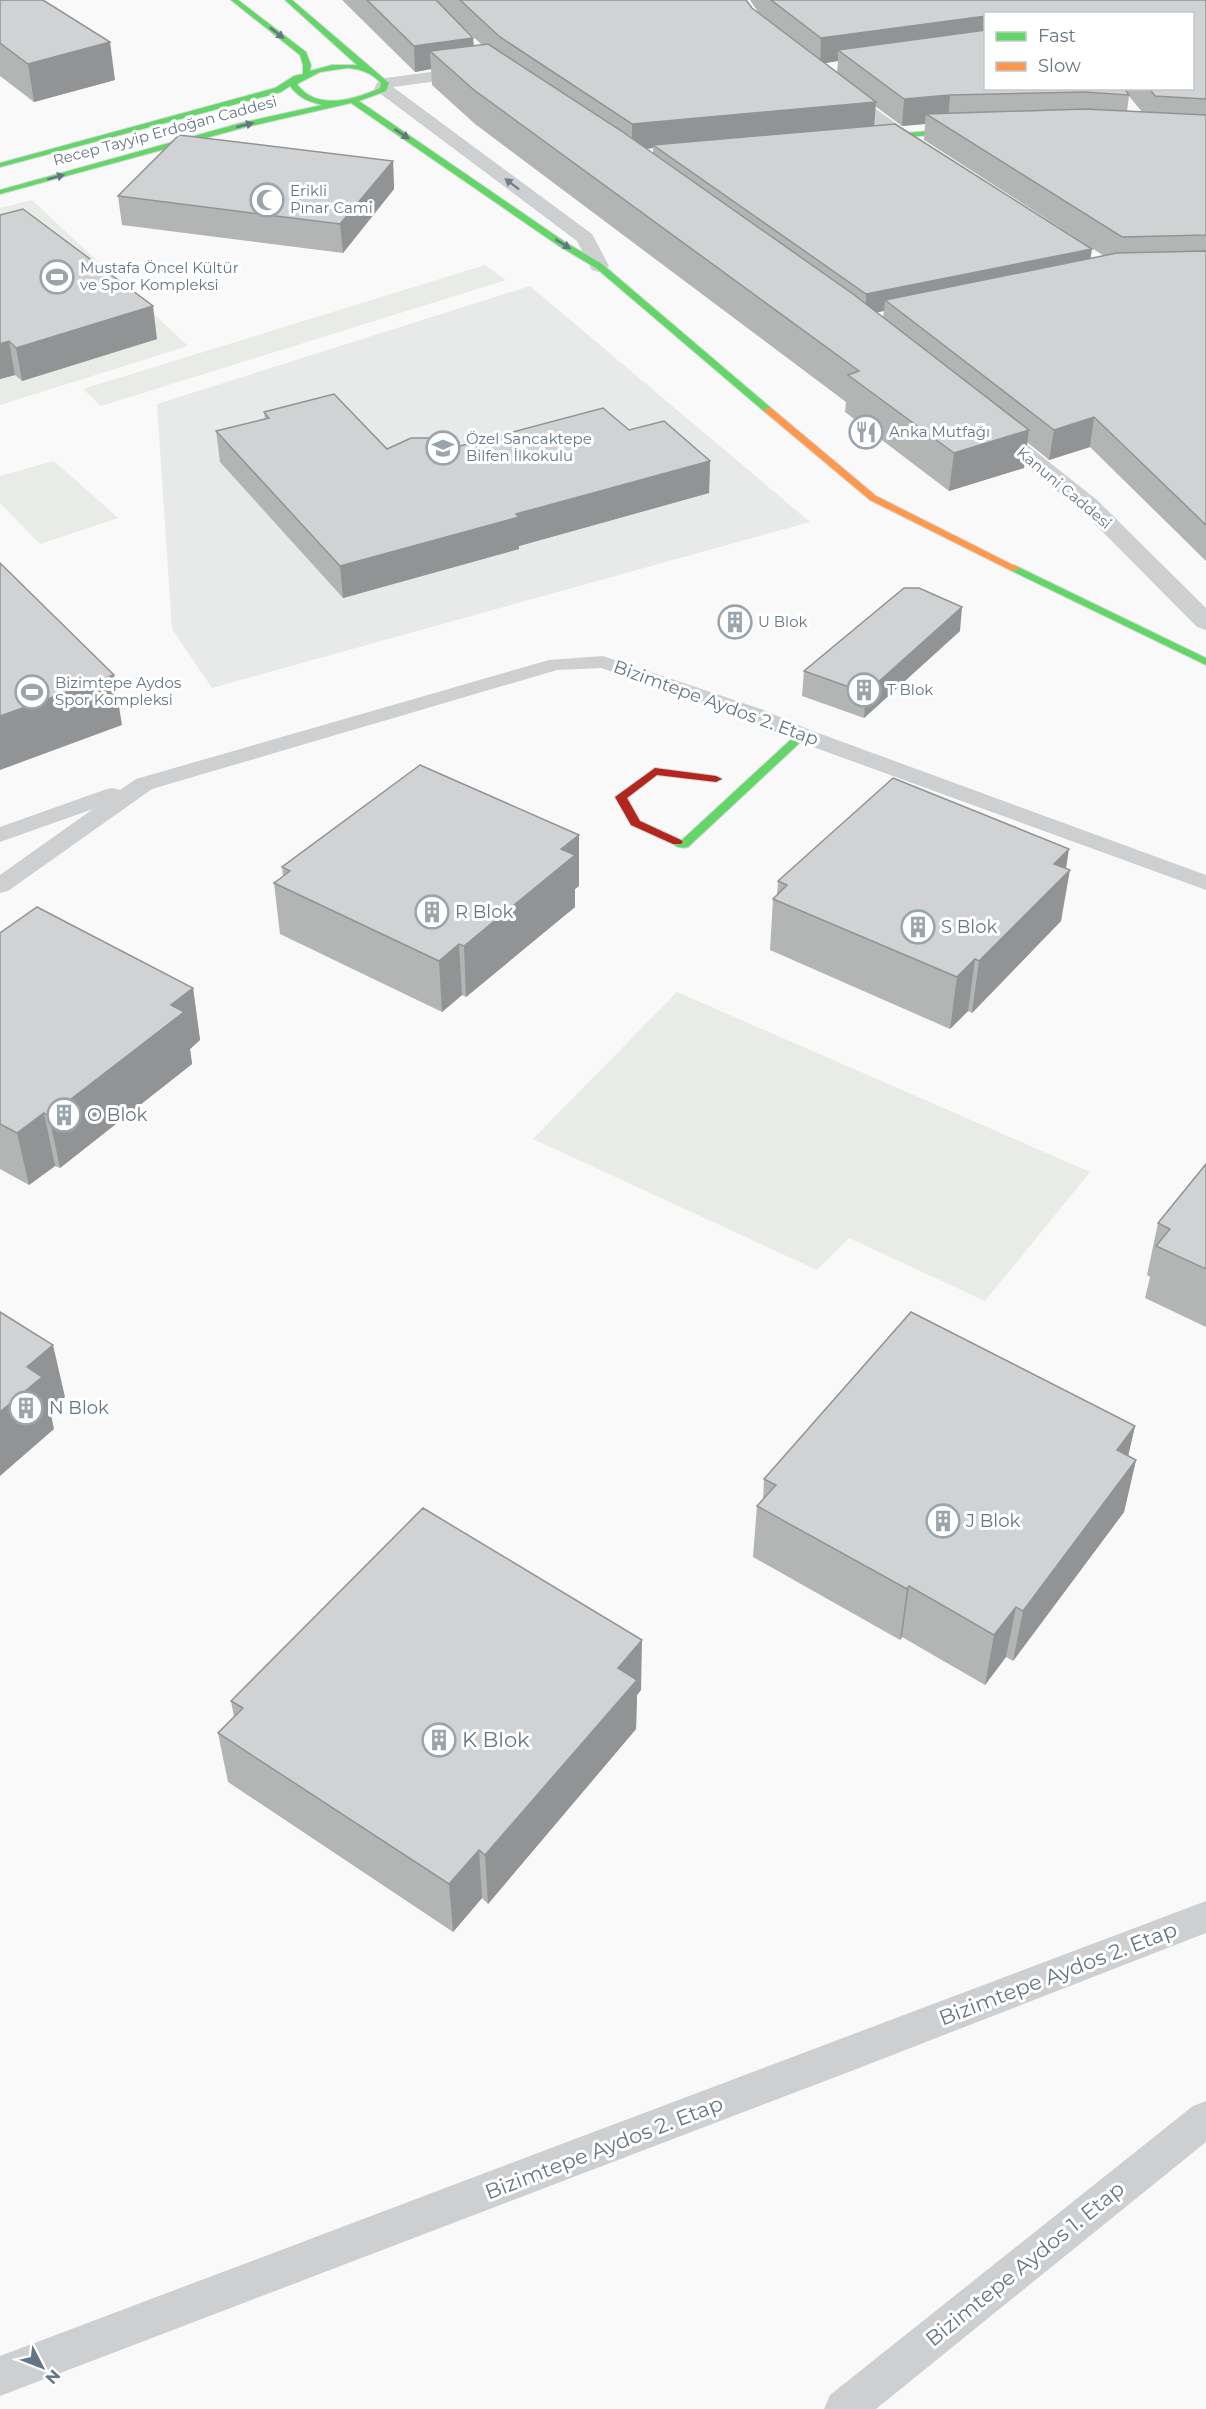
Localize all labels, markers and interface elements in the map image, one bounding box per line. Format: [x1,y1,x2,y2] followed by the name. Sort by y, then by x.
[984,12,1194,90] legend
[1038,25,1076,47] text: Fast
[269,27,284,39] one-way arrow
[1038,55,1081,77] text: Slow
[51,91,279,170] street label: Recep Tayyip Erdoğan Caddesi
[235,120,254,130] one-way arrow
[394,128,410,139] one-way arrow
[47,171,66,181] one-way arrow
[505,179,520,191] one-way arrow
[290,181,373,217] place label: Erikli Pınar Cami
[249,182,285,218] mosque icon: Erikli Pınar Cami
[555,239,571,250] one-way arrow
[80,258,239,294] place label: Mustafa Öncel Kültür ve Spor Kompleksi
[39,259,75,295] sports icon: Mustafa Öncel Kültür ve Spor Kompleksi
[848,414,884,450] restaurant icon: Anka Mutfağı
[889,422,990,441] place label: Anka Mutfağı
[466,429,592,465] place label: Özel Sancaktepe Bilfen İlkokulu
[425,430,461,466] school or university icon: Özel Sancaktepe Bilfen İlkokulu
[1013,442,1116,533] street label: Kanuni Caddesi
[717,604,753,640] building icon: U Blok
[758,612,808,631] place label: U Blok
[610,656,822,750] street label: Bizimtepe Aydos 2. Etap
[846,672,882,708] building icon: T Blok
[55,673,181,709] place label: Bizimtepe Aydos Spor Kompleksi
[14,674,50,710] sports icon: Bizimtepe Aydos Spor Kompleksi
[887,680,933,699] place label: T Blok
[414,894,450,930] building icon: R Blok
[455,901,513,923] place label: R Blok
[900,909,936,945] building icon: S Blok
[941,916,997,938] place label: S Blok
[46,1097,82,1133] building icon: O Blok
[87,1104,148,1126] place label: O Blok
[8,1390,44,1426] building icon: N Blok
[49,1397,109,1419] place label: N Blok
[925,1503,961,1539] building icon: J Blok
[965,1510,1020,1532] place label: J Blok
[421,1722,457,1758] building icon: K Blok
[462,1727,530,1752] place label: K Blok
[935,1917,1180,2030] street label: Bizimtepe Aydos 2. Etap
[481,2091,726,2204] street label: Bizimtepe Aydos 2. Etap
[920,2176,1129,2351] street label: Bizimtepe Aydos 1. Etap
[12,2337,72,2397] north arrow
[41,2366,64,2388] text: N

